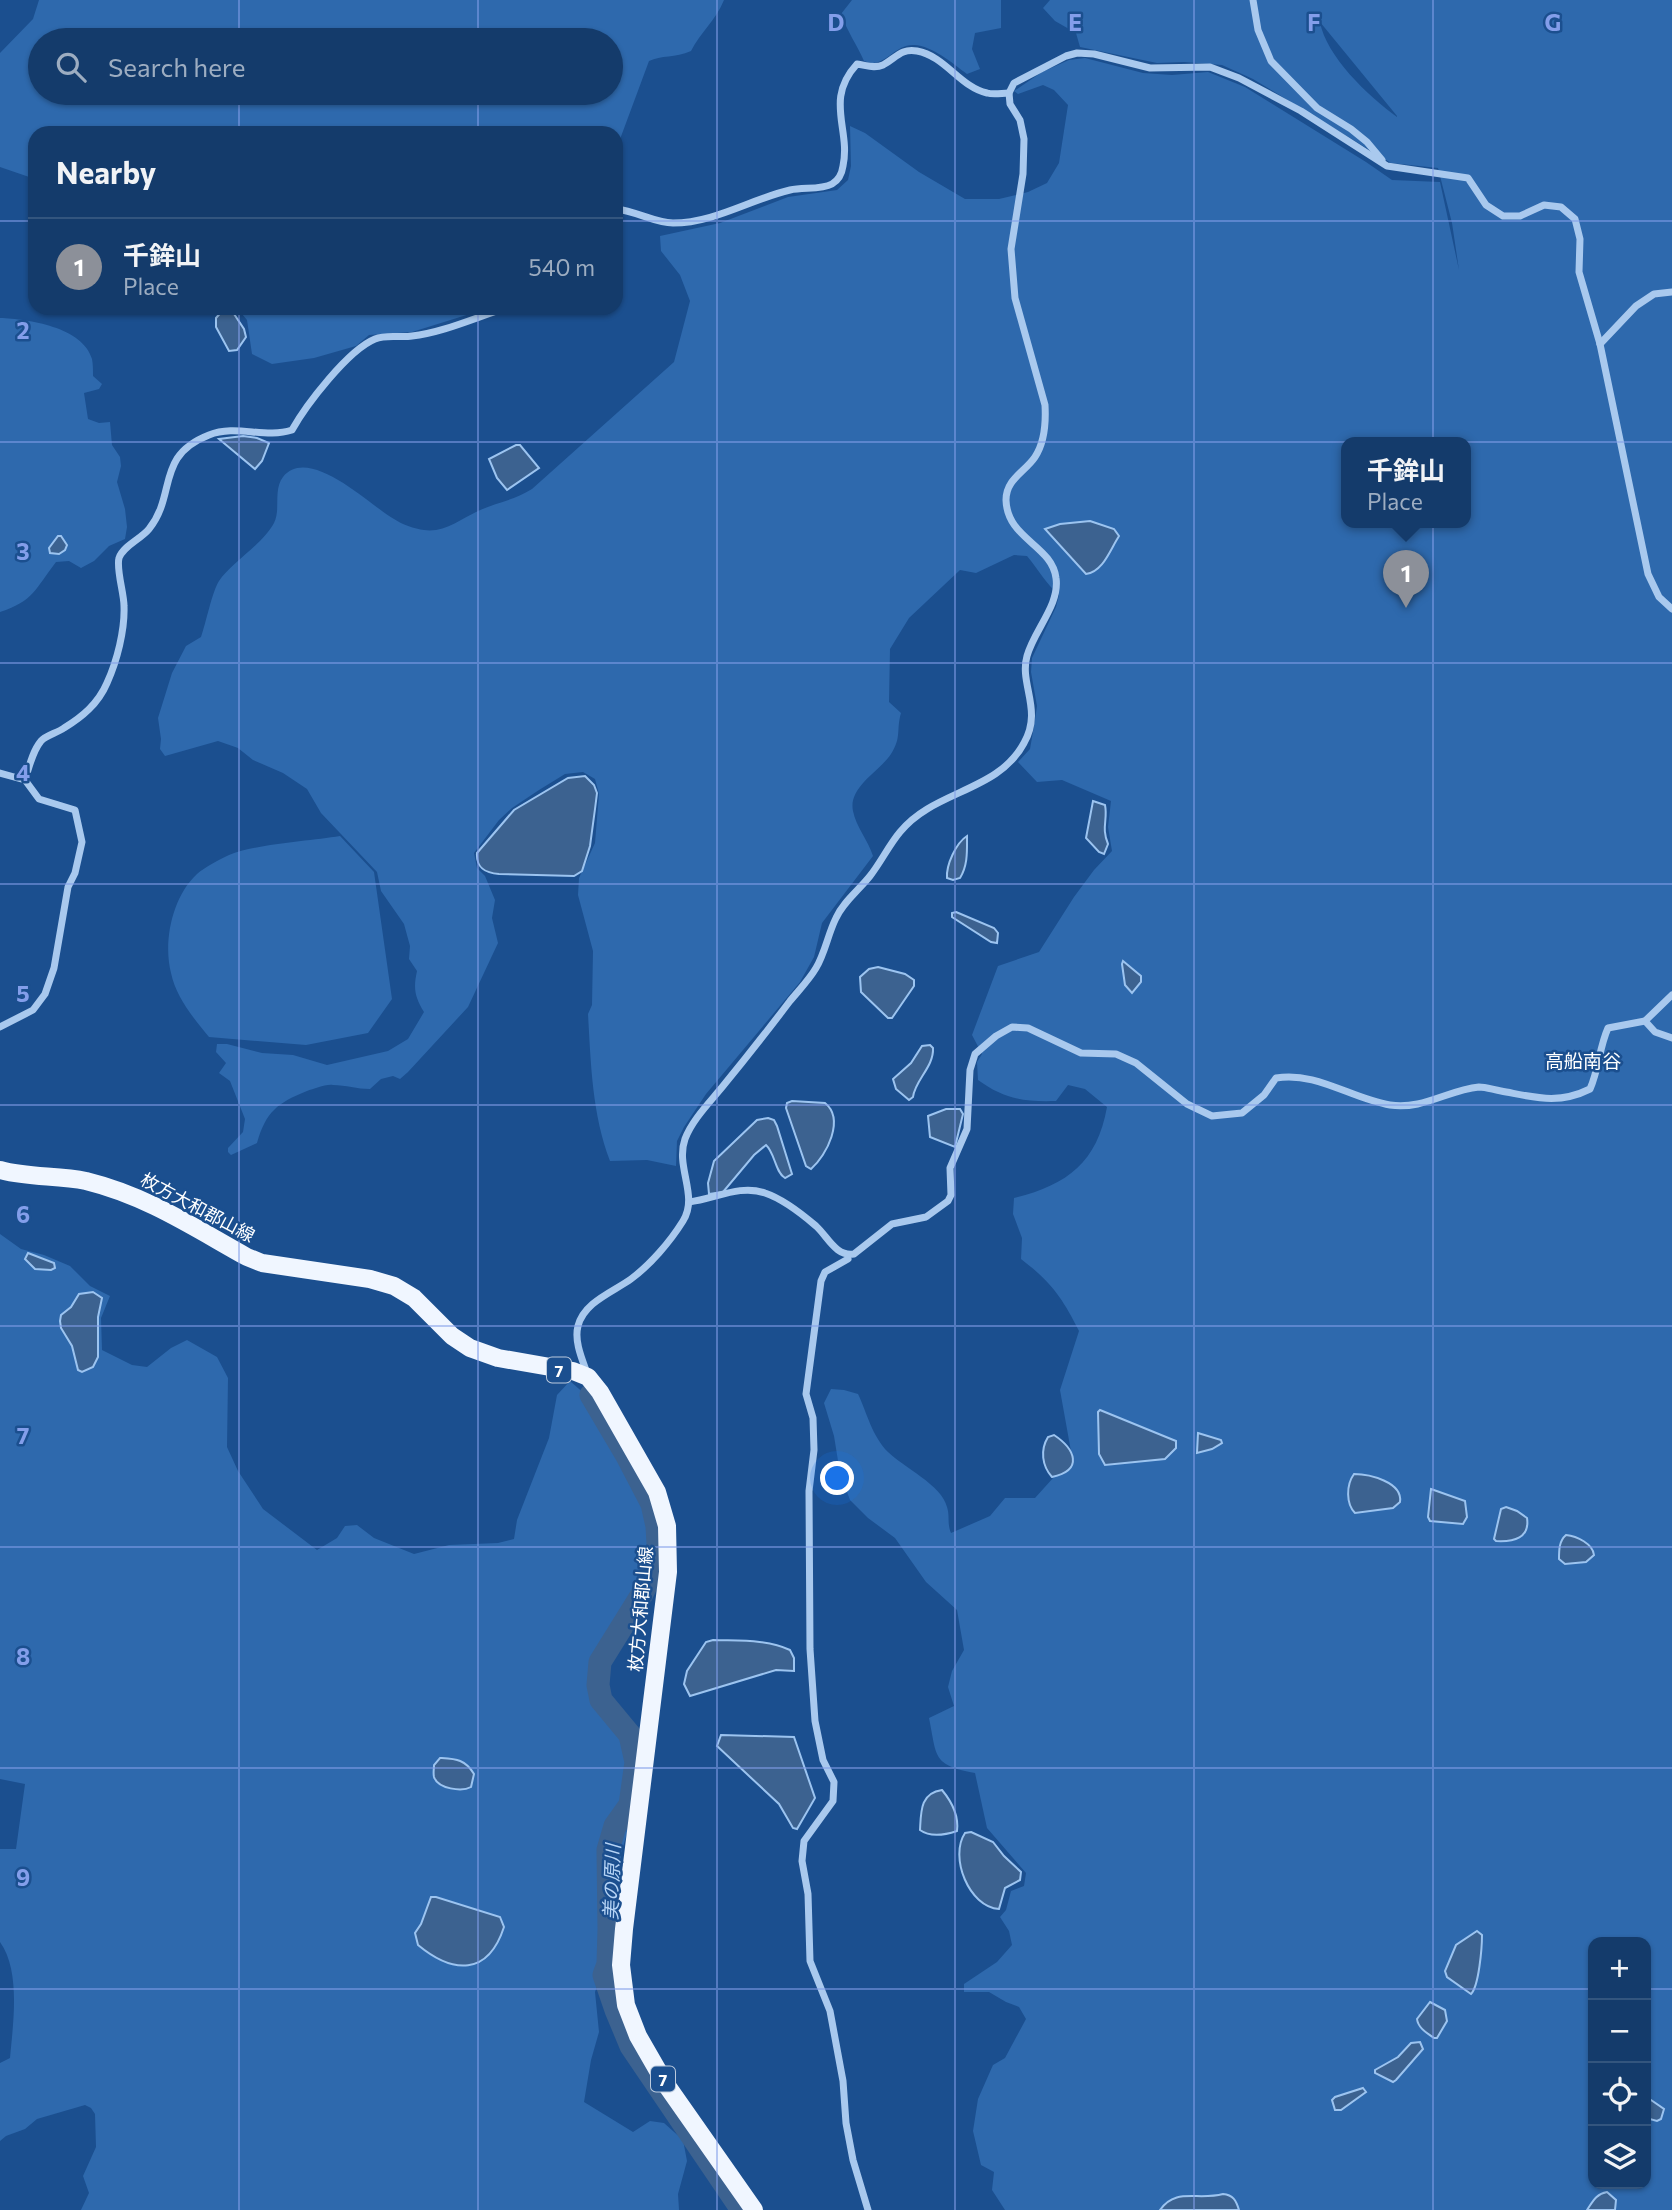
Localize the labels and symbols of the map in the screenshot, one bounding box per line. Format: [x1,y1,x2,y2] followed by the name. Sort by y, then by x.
[828,8,845,36] text: D
[1068,8,1082,36] text: E
[1307,8,1321,36] text: F
[1545,8,1561,36] text: G
[16,316,30,344] text: 2
[16,537,30,565] text: 3
[1383,550,1429,608] pin: 1
[16,758,30,786] text: 4
[16,979,30,1007] text: 5
[1545,1049,1621,1072] district label: 高船南谷
[137,1168,259,1246] street label: 枚方大和郡山線
[16,1200,30,1228] text: 6
[547,1358,571,1382] road number: 7
[17,1421,29,1449] text: 7
[820,1461,854,1495] your location
[624,1545,656,1673] street label: 枚方大和郡山線
[16,1642,30,1670] text: 8
[598,1842,624,1920] water label: 美の原川
[16,1863,30,1891] text: 9
[651,2066,675,2092] road number: 7

